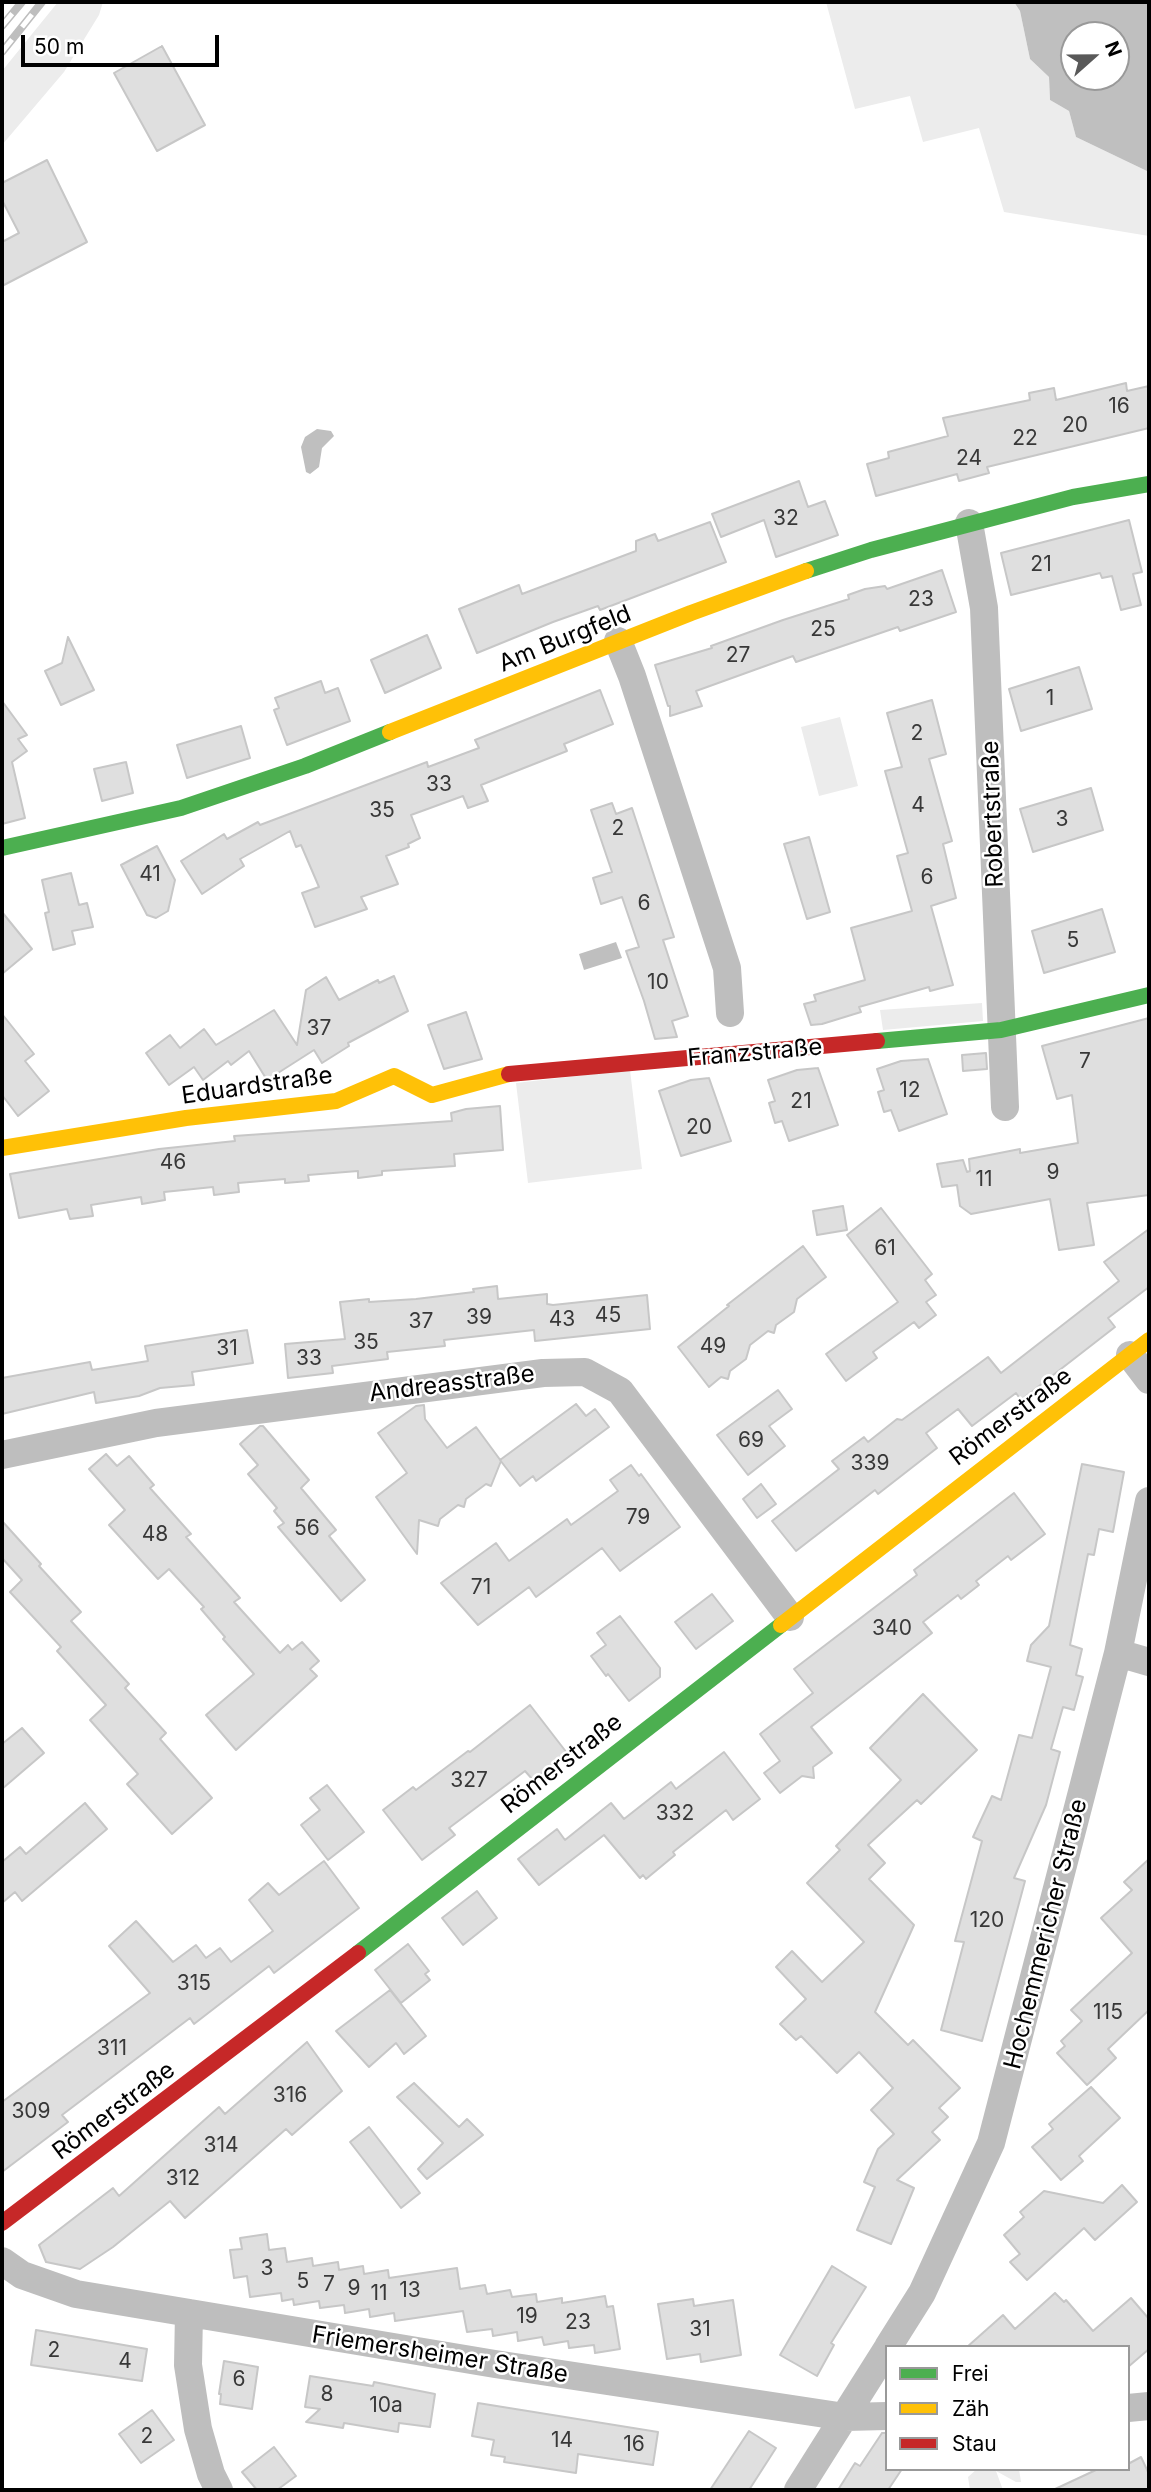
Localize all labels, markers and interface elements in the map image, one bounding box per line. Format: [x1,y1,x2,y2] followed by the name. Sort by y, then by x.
[24,21,222,65] scale bar
[1060,21,1130,91] north arrow
[34,34,84,59] text: 50 m
[1100,38,1127,60] text: N
[1108,394,1130,420] house number: 16
[1062,413,1088,439] house number: 20
[1012,426,1038,452] house number: 22
[956,446,982,472] house number: 24
[773,506,799,532] house number: 32
[1030,552,1052,578] house number: 21
[908,587,934,613] house number: 23
[495,599,635,679] street label: Am Burgfeld
[810,617,836,643] house number: 25
[726,643,750,669] house number: 27
[1046,686,1054,712] house number: 1
[911,721,923,747] house number: 2
[976,740,1010,888] street label: Robertstraße
[426,772,452,798] house number: 33
[911,793,925,819] house number: 4
[369,798,395,824] house number: 35
[1056,807,1068,833] house number: 3
[612,816,624,842] house number: 2
[139,862,161,888] house number: 41
[920,865,934,891] house number: 6
[637,891,651,917] house number: 6
[1067,928,1079,954] house number: 5
[647,970,669,996] house number: 10
[307,1016,331,1042] house number: 37
[686,1033,824,1073] street label: Franzstraße
[1079,1049,1091,1075] house number: 7
[180,1061,334,1111] street label: Eduardstraße
[899,1078,921,1104] house number: 12
[790,1089,812,1115] house number: 21
[686,1115,712,1141] house number: 20
[160,1150,186,1176] house number: 46
[1046,1160,1060,1186] house number: 9
[975,1167,993,1193] house number: 11
[874,1236,896,1262] house number: 61
[595,1303,621,1329] house number: 45
[466,1305,492,1331] house number: 39
[549,1307,575,1333] house number: 43
[409,1309,433,1335] house number: 37
[353,1330,379,1356] house number: 35
[700,1334,726,1360] house number: 49
[216,1336,238,1362] house number: 31
[296,1346,322,1372] house number: 33
[368,1360,536,1408] street label: Andreasstraße
[944,1362,1078,1472] street label: Römerstraße
[738,1428,764,1454] house number: 69
[851,1451,889,1477] house number: 339
[626,1505,650,1531] house number: 79
[294,1516,320,1542] house number: 56
[142,1522,168,1548] house number: 48
[471,1575,491,1601] house number: 71
[872,1616,912,1642] house number: 340
[496,1708,628,1820] street label: Römerstraße
[450,1768,488,1794] house number: 327
[998,1796,1094,2072] street label: Hochemmericher Straße
[656,1801,694,1827] house number: 332
[970,1908,1004,1934] house number: 120
[177,1971,211,1997] house number: 315
[1093,2000,1123,2026] house number: 115
[97,2036,127,2062] house number: 311
[47,2056,181,2166] street label: Römerstraße
[273,2083,307,2109] house number: 316
[11,2099,51,2125] house number: 309
[203,2133,239,2159] house number: 314
[166,2166,200,2192] house number: 312
[261,2256,273,2282] house number: 3
[297,2269,309,2295] house number: 5
[323,2272,335,2298] house number: 7
[347,2276,361,2302] house number: 9
[399,2278,421,2304] house number: 13
[370,2281,388,2307] house number: 11
[516,2304,538,2330] house number: 19
[565,2310,591,2336] house number: 23
[689,2317,711,2343] house number: 31
[310,2321,570,2389] street label: Friemersheimer Straße
[48,2338,60,2364] house number: 2
[885,2345,1130,2471] legend
[118,2349,132,2375] house number: 4
[952,2361,989,2386] text: Frei
[232,2367,246,2393] house number: 6
[321,2382,333,2408] house number: 8
[369,2393,403,2419] house number: 10a
[952,2396,989,2421] text: Zäh
[141,2424,153,2450] house number: 2
[551,2428,573,2454] house number: 14
[952,2431,997,2456] text: Stau
[623,2432,645,2458] house number: 16

